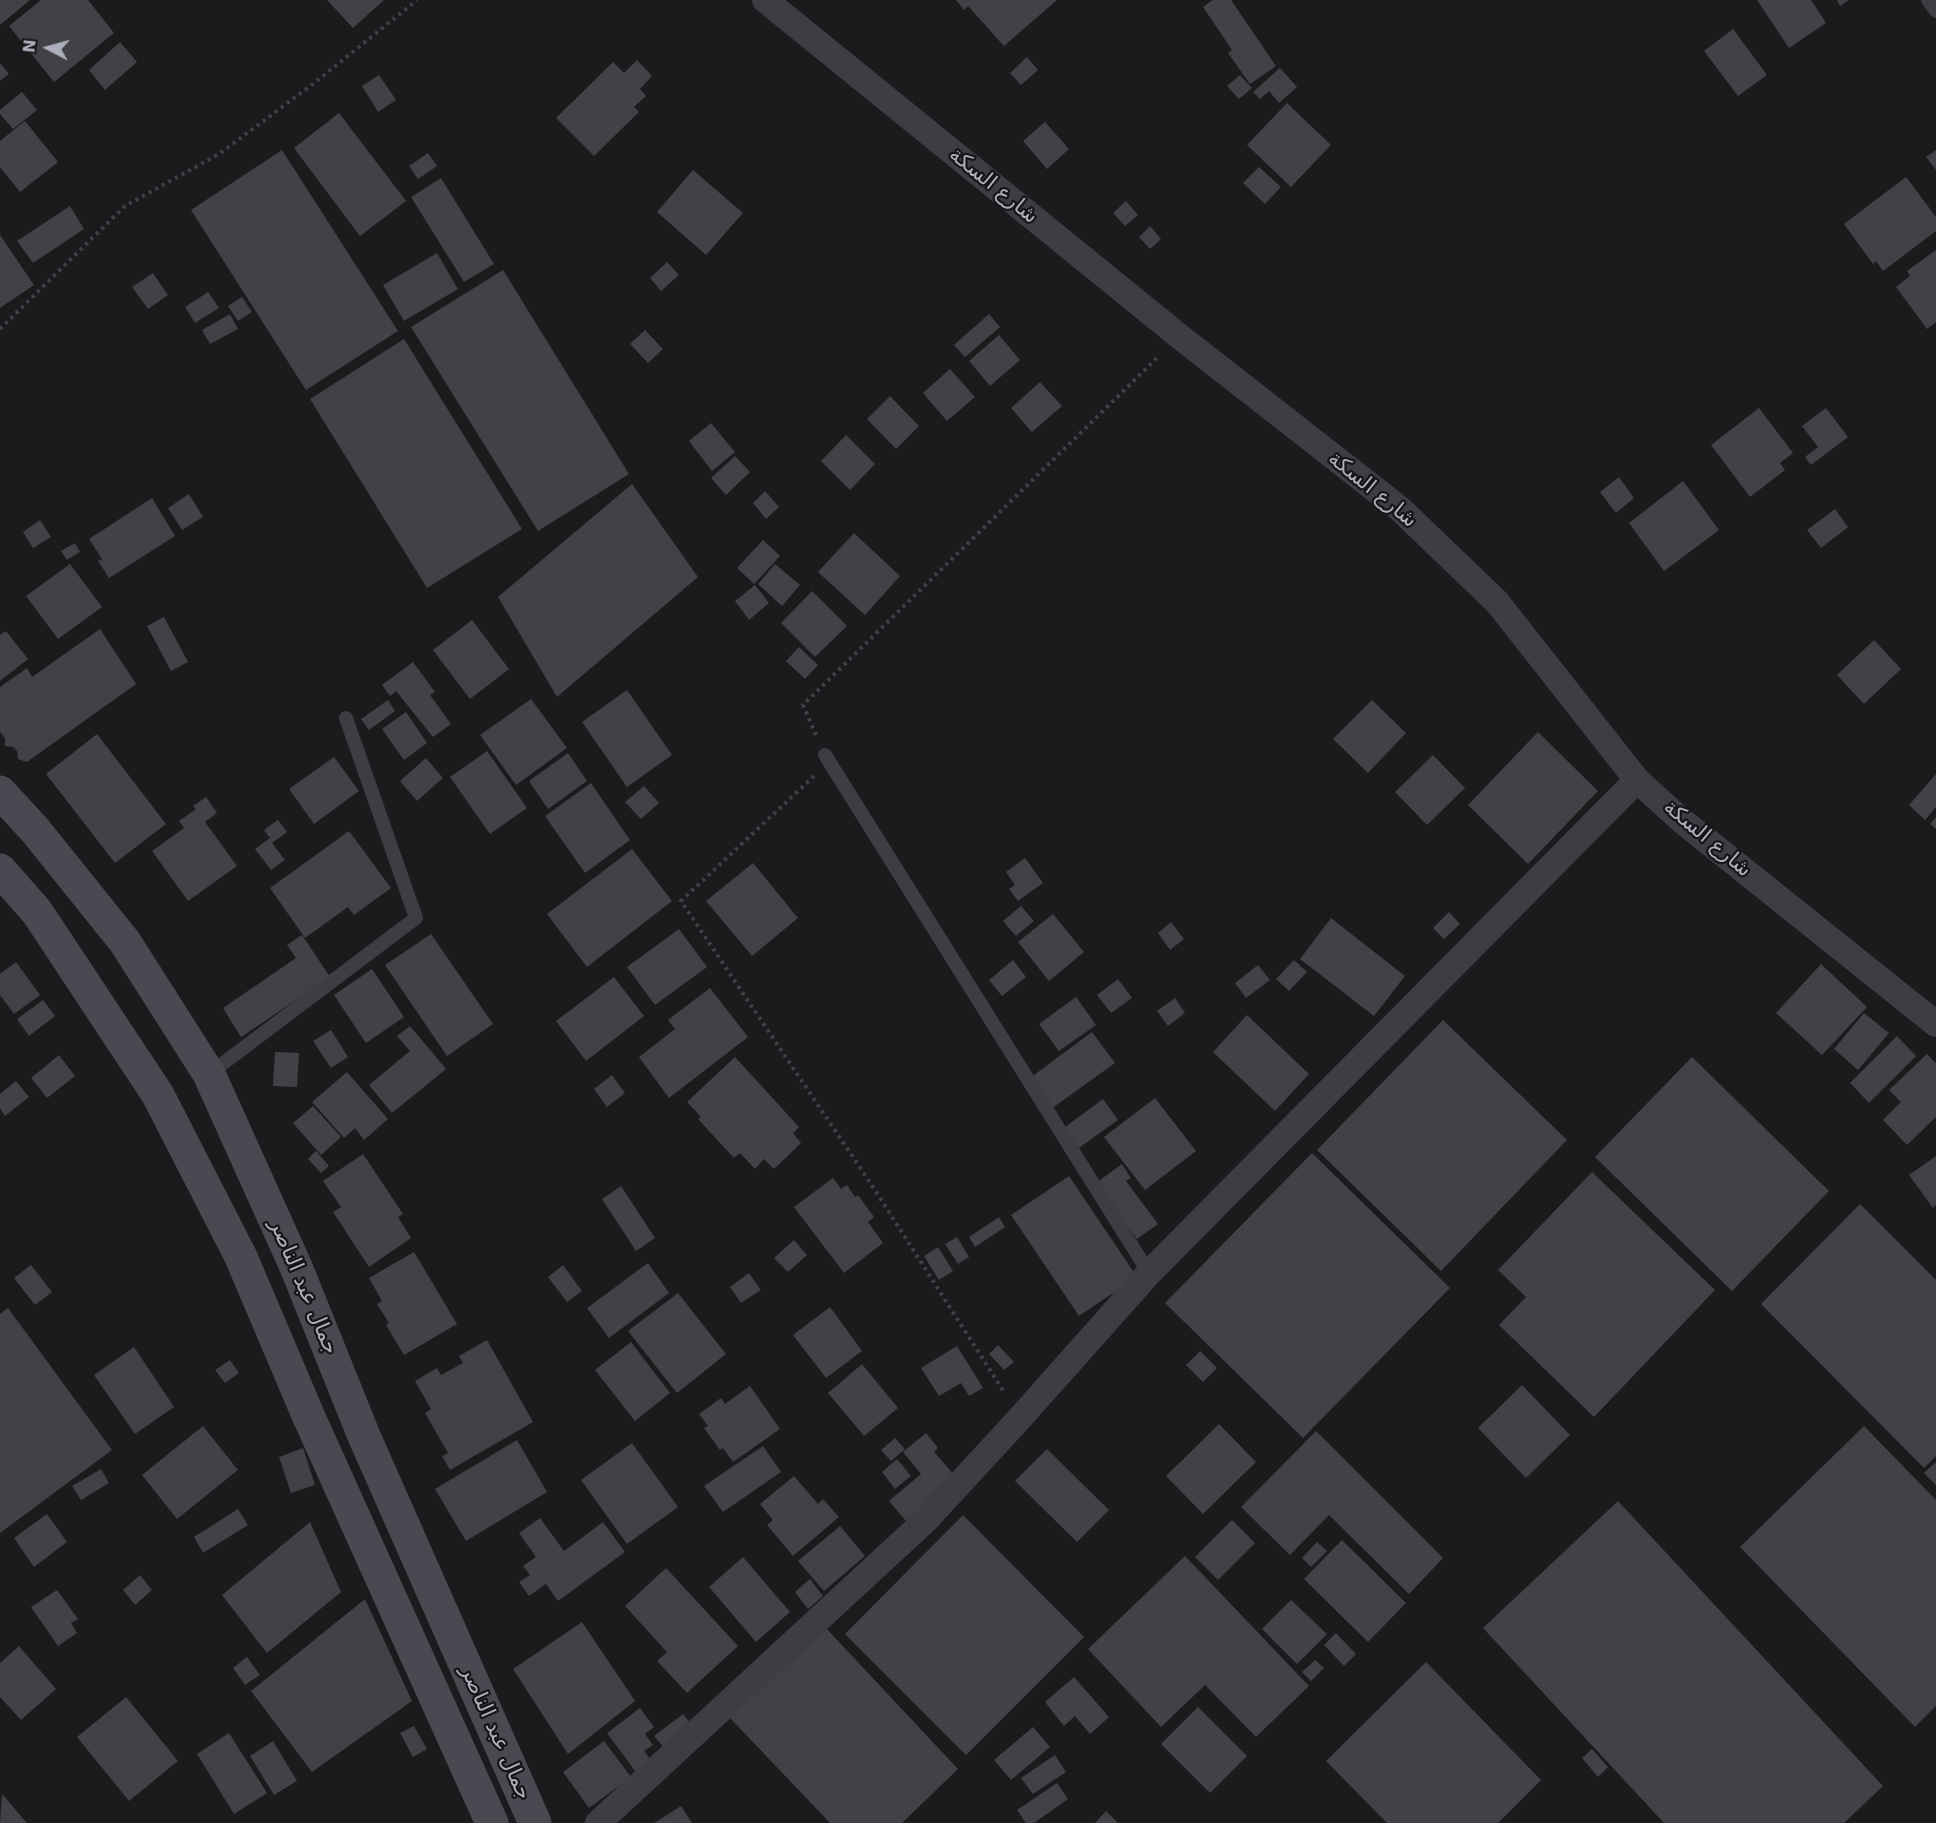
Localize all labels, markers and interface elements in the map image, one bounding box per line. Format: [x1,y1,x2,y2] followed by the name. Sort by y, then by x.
[18,18,78,78] north arrow
[19,38,40,54] text: N
[943,142,1043,230] street label: شارع السكة
[1322,446,1422,534] street label: شارع السكة
[1658,795,1756,883] street label: شارع السكة
[263,1216,343,1358] street label: جمال عبد الناصر
[454,1662,536,1804] street label: جمال عبد الناصر

